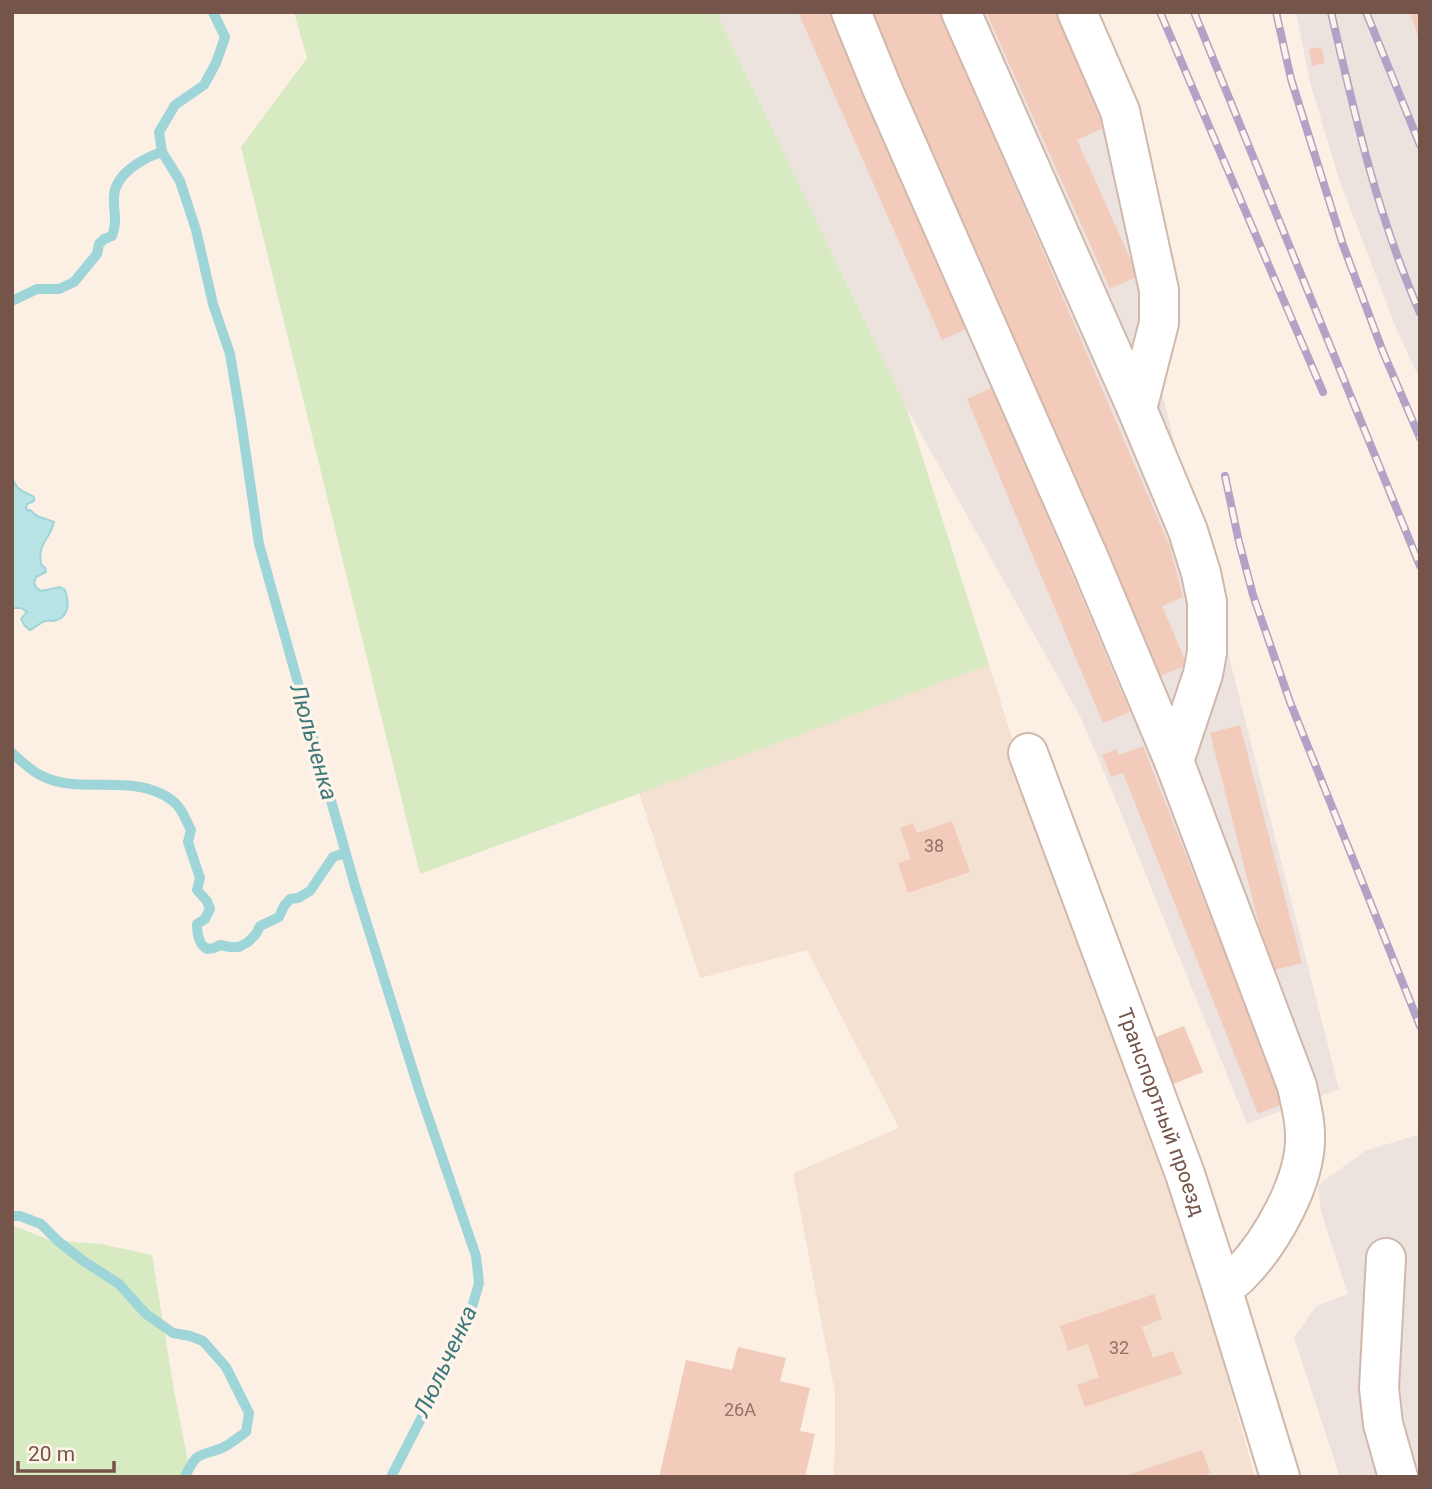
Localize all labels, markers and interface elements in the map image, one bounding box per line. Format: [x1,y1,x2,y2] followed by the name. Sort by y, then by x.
[284,680,343,803] water label: Люльченка
[924,835,944,856] house number: 38
[1112,1005,1210,1219] street label: Транспортный проезд
[408,1301,483,1422] water label: Люльченка
[1109,1337,1129,1358] house number: 32
[724,1399,756,1420] house number: 26А
[18,1430,114,1474] scale bar
[28,1442,75,1466] text: 20 m

